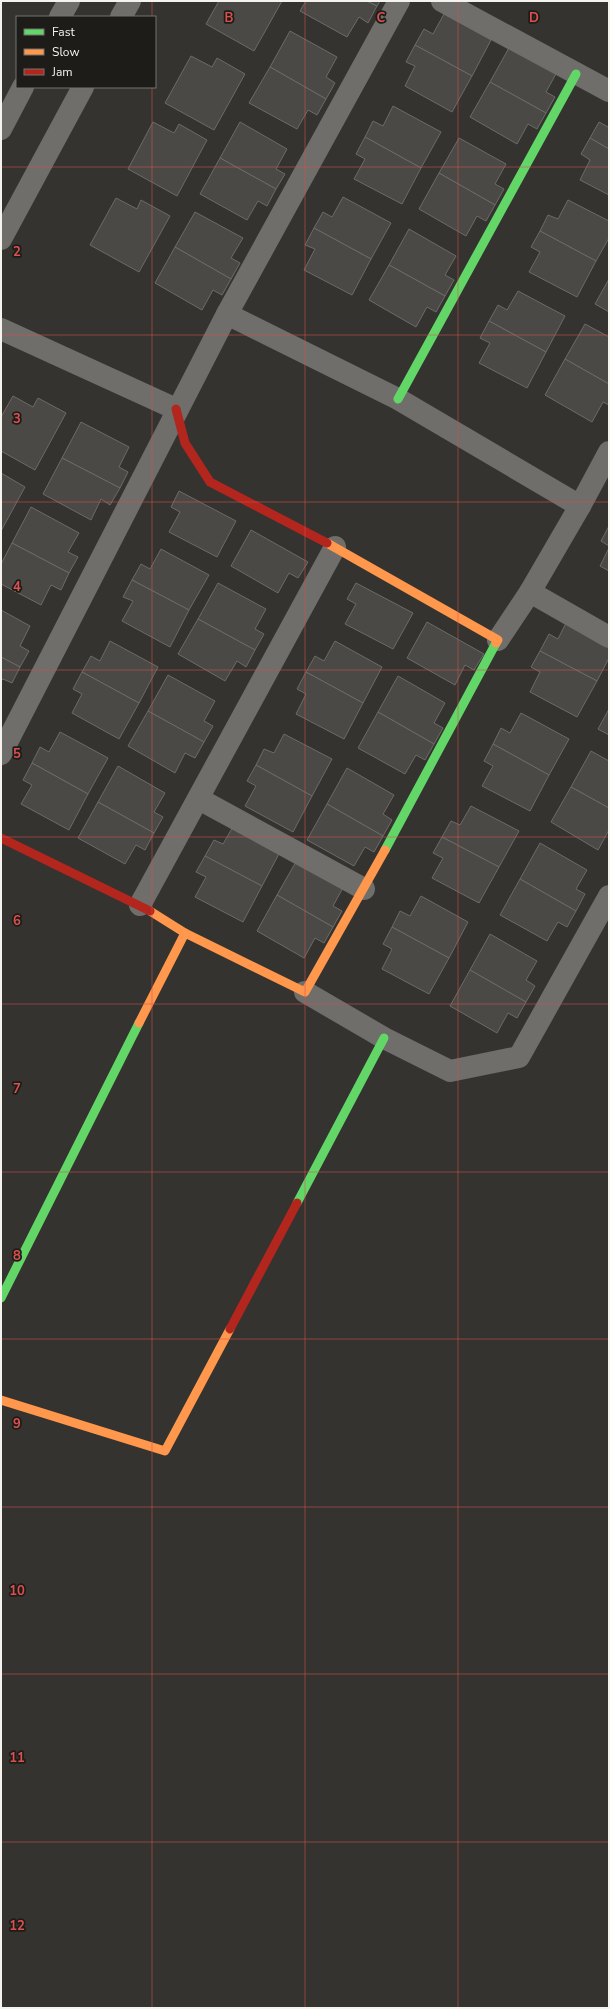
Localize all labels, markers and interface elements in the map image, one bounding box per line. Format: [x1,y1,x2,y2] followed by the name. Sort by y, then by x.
[225,9,234,27] text: B
[377,9,386,27] text: C
[529,9,539,27] text: D
[16,16,156,88] legend
[52,24,75,40] text: Fast
[52,44,80,60] text: Slow
[51,64,73,80] text: Jam
[13,243,21,261] text: 2
[13,410,21,428] text: 3
[13,578,21,596] text: 4
[13,745,21,763] text: 5
[13,912,21,930] text: 6
[13,1080,21,1098] text: 7
[13,1247,21,1265] text: 8
[13,1415,21,1433] text: 9
[9,1582,25,1600] text: 10
[9,1749,25,1767] text: 11
[9,1917,25,1935] text: 12

